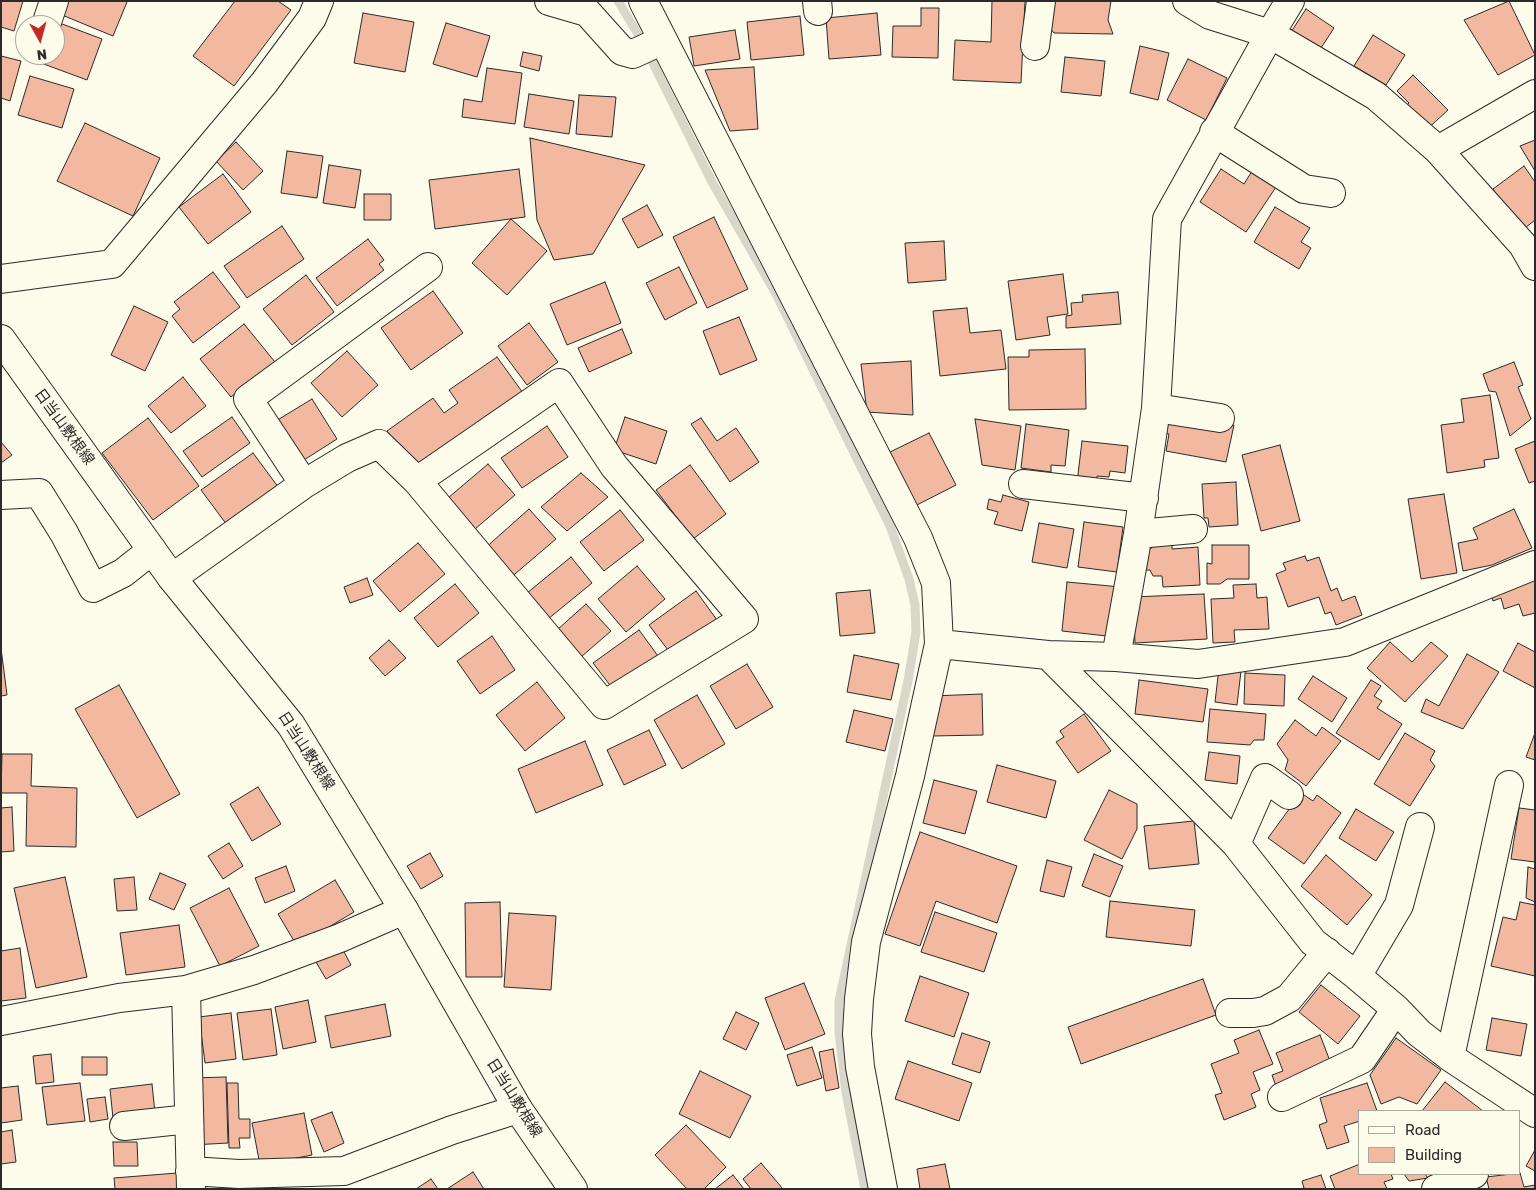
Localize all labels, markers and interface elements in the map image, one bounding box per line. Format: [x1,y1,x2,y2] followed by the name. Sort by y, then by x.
[15,15,65,65] north arrow
[36,45,48,63] text: N
[30,385,98,469] street label: 日当山敷根線
[274,708,338,794] street label: 日当山敷根線
[483,1055,545,1141] street label: 日当山敷根線
[1358,1110,1521,1175] legend
[1405,1121,1441,1139] text: Road
[1405,1146,1462,1164] text: Building

